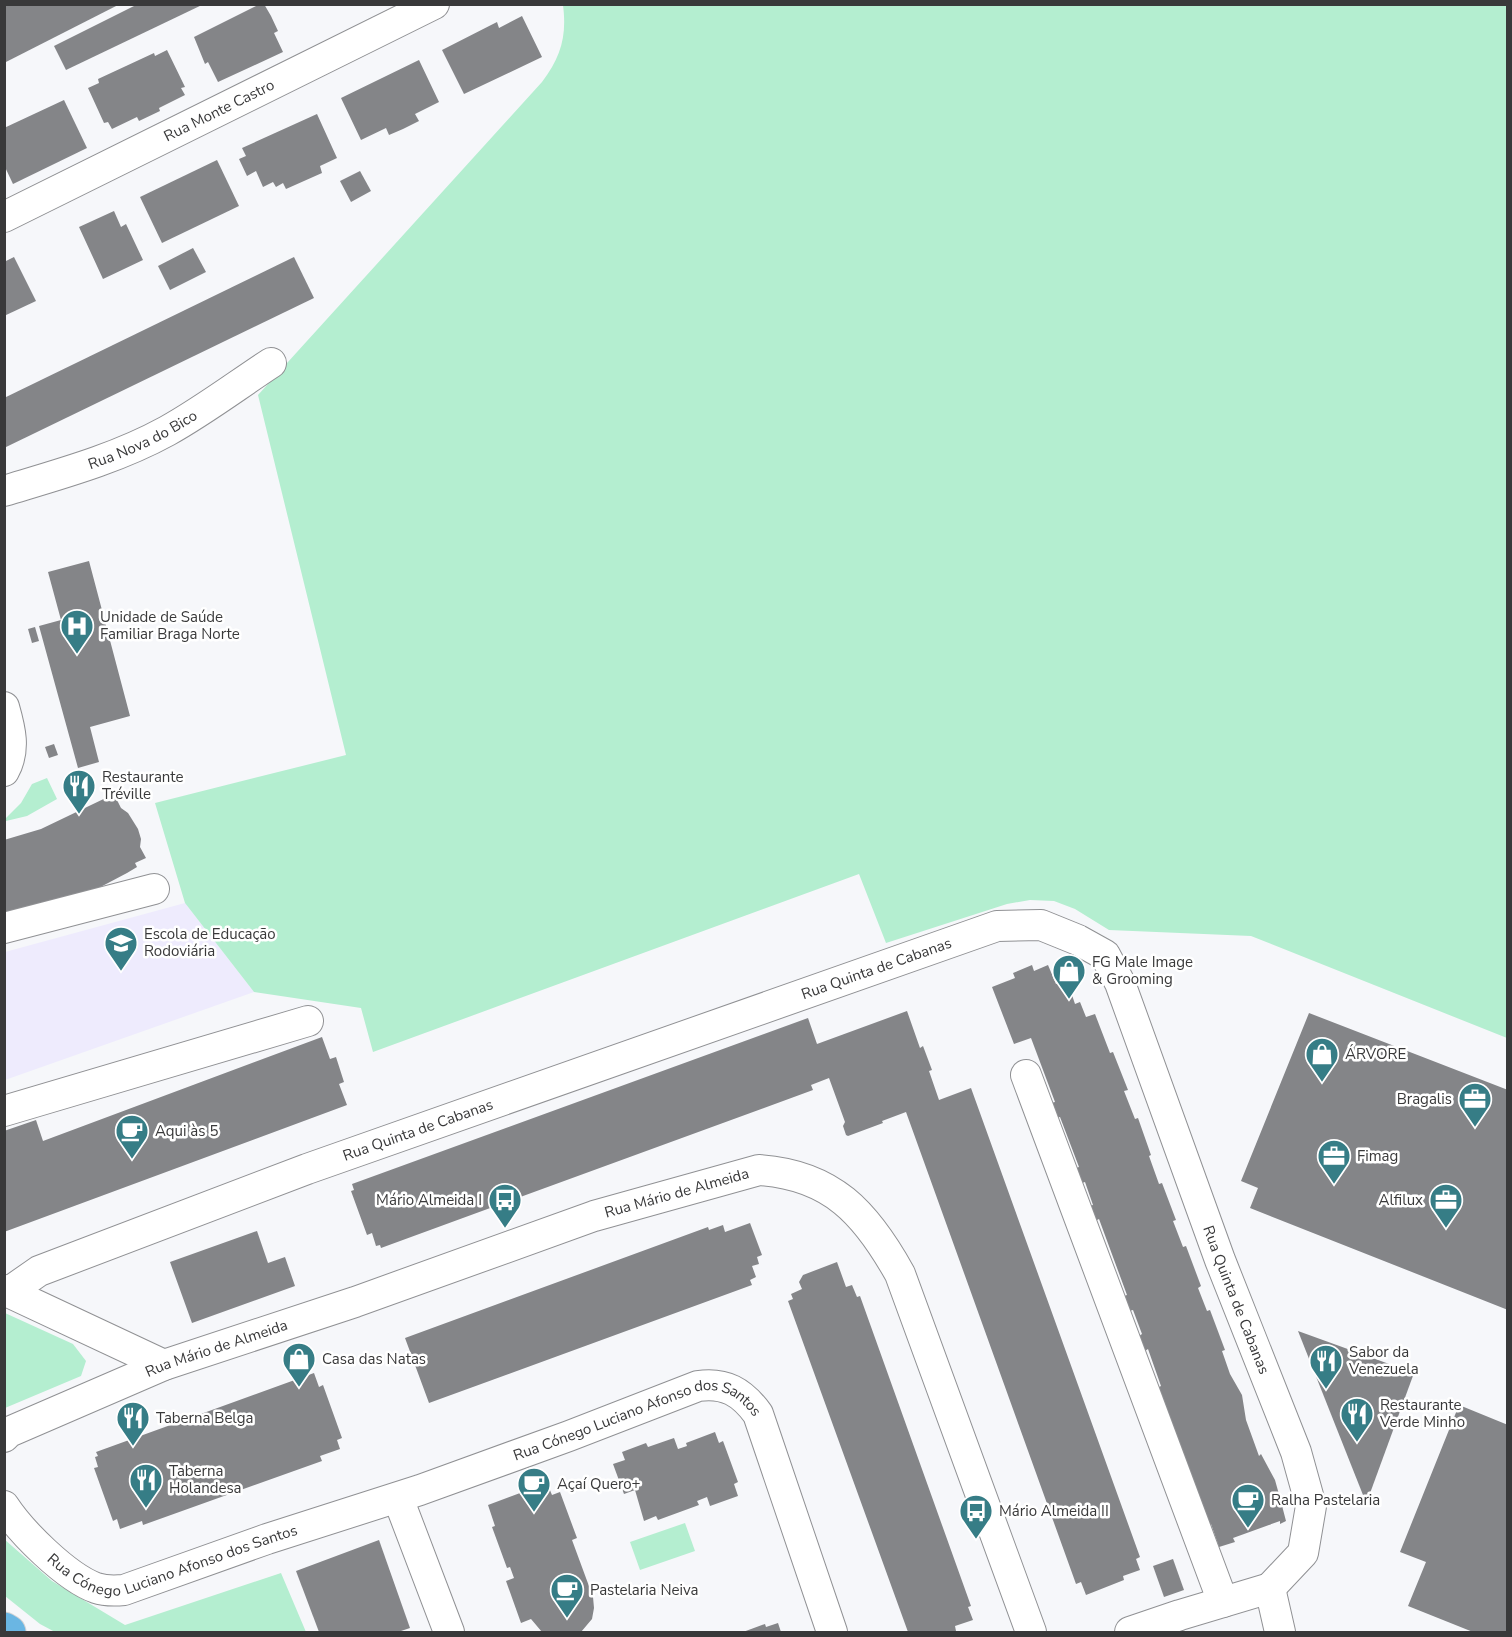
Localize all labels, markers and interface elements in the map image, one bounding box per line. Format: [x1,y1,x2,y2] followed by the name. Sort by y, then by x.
[160,75,278,146] street label: Rua Monte Castro
[85,405,201,474] street label: Rua Nova do Bico
[100,607,240,644] place label: Unidade de Saúde Familiar Braga Norte
[59,608,95,655] hospital icon: Unidade de Saúde Familiar Braga Norte
[102,767,184,804] place label: Restaurante Tréville
[61,768,97,815] restaurant icon: Restaurante Tréville
[144,924,276,961] place label: Escola de Educação Rodoviária
[103,925,139,972] school or university icon: Escola de Educação Rodoviária
[798,933,954,1004] street label: Rua Quinta de Cabanas
[1092,952,1193,989] place label: FG Male Image & Grooming
[1051,953,1087,1000] shop icon: FG Male Image & Grooming
[1304,1036,1340,1083] shop icon: ÁRVORE
[1345,1044,1406,1064] place label: ÁRVORE
[1457,1081,1493,1128] office icon: Bragalis
[1397,1089,1452,1109] place label: Bragalis
[340,1094,496,1166] street label: Rua Quinta de Cabanas
[114,1113,150,1160] cafe icon: Aqui às 5
[155,1121,218,1141] place label: Aqui às 5
[1316,1138,1352,1185] office icon: Fimag
[1357,1146,1398,1166] place label: Fimag
[602,1163,751,1223] street label: Rua Mário de Almeida
[487,1182,523,1229] bus stop icon: Mário Almeida I
[1428,1182,1464,1229] office icon: Alfilux
[376,1190,482,1210] place label: Mário Almeida I
[1379,1190,1423,1210] place label: Alfilux
[1198,1223,1274,1377] street label: Rua Quinta de Cabanas
[142,1315,290,1382] street label: Rua Mário de Almeida
[281,1341,317,1388] shop icon: Casa das Natas
[1348,1342,1419,1379] place label: Sabor da Venezuela
[1308,1343,1344,1390] restaurant icon: Sabor da Venezuela
[322,1349,426,1369] place label: Casa das Natas
[510,1375,766,1465] street label: Rua Cónego Luciano Afonso dos Santos
[1379,1395,1465,1432] place label: Restaurante Verde Minho
[1339,1396,1375,1443] restaurant icon: Restaurante Verde Minho
[115,1400,151,1447] restaurant icon: Taberna Belga
[156,1408,253,1428] place label: Taberna Belga
[169,1461,242,1498] place label: Taberna Holandesa
[128,1462,164,1509] restaurant icon: Taberna Holandesa
[516,1466,552,1513] cafe icon: Açaí Quero+
[557,1474,641,1494] place label: Açaí Quero+
[1230,1482,1266,1529] cafe icon: Ralha Pastelaria
[1271,1490,1380,1510] place label: Ralha Pastelaria
[958,1493,994,1540] bus stop icon: Mário Almeida II
[999,1501,1109,1521] place label: Mário Almeida II
[43,1520,300,1601] street label: Rua Cónego Luciano Afonso dos Santos
[549,1572,585,1619] cafe icon: Pastelaria Neiva
[590,1580,699,1600] place label: Pastelaria Neiva

